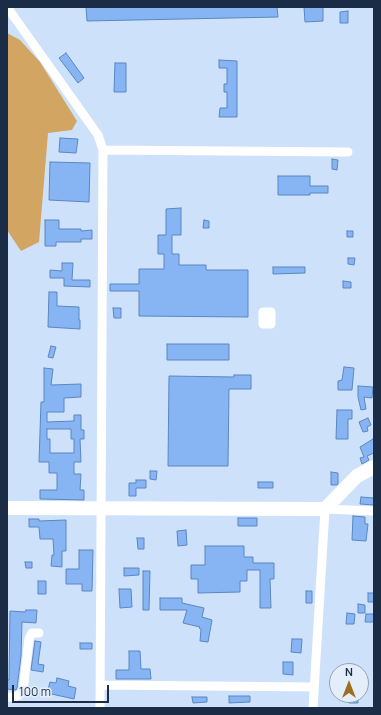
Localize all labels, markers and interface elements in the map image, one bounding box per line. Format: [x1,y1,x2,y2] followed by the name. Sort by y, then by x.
[329,663,369,703] north arrow
[345,664,353,679] text: N
[14,677,111,703] scale bar
[19,683,51,700] text: 100 m

